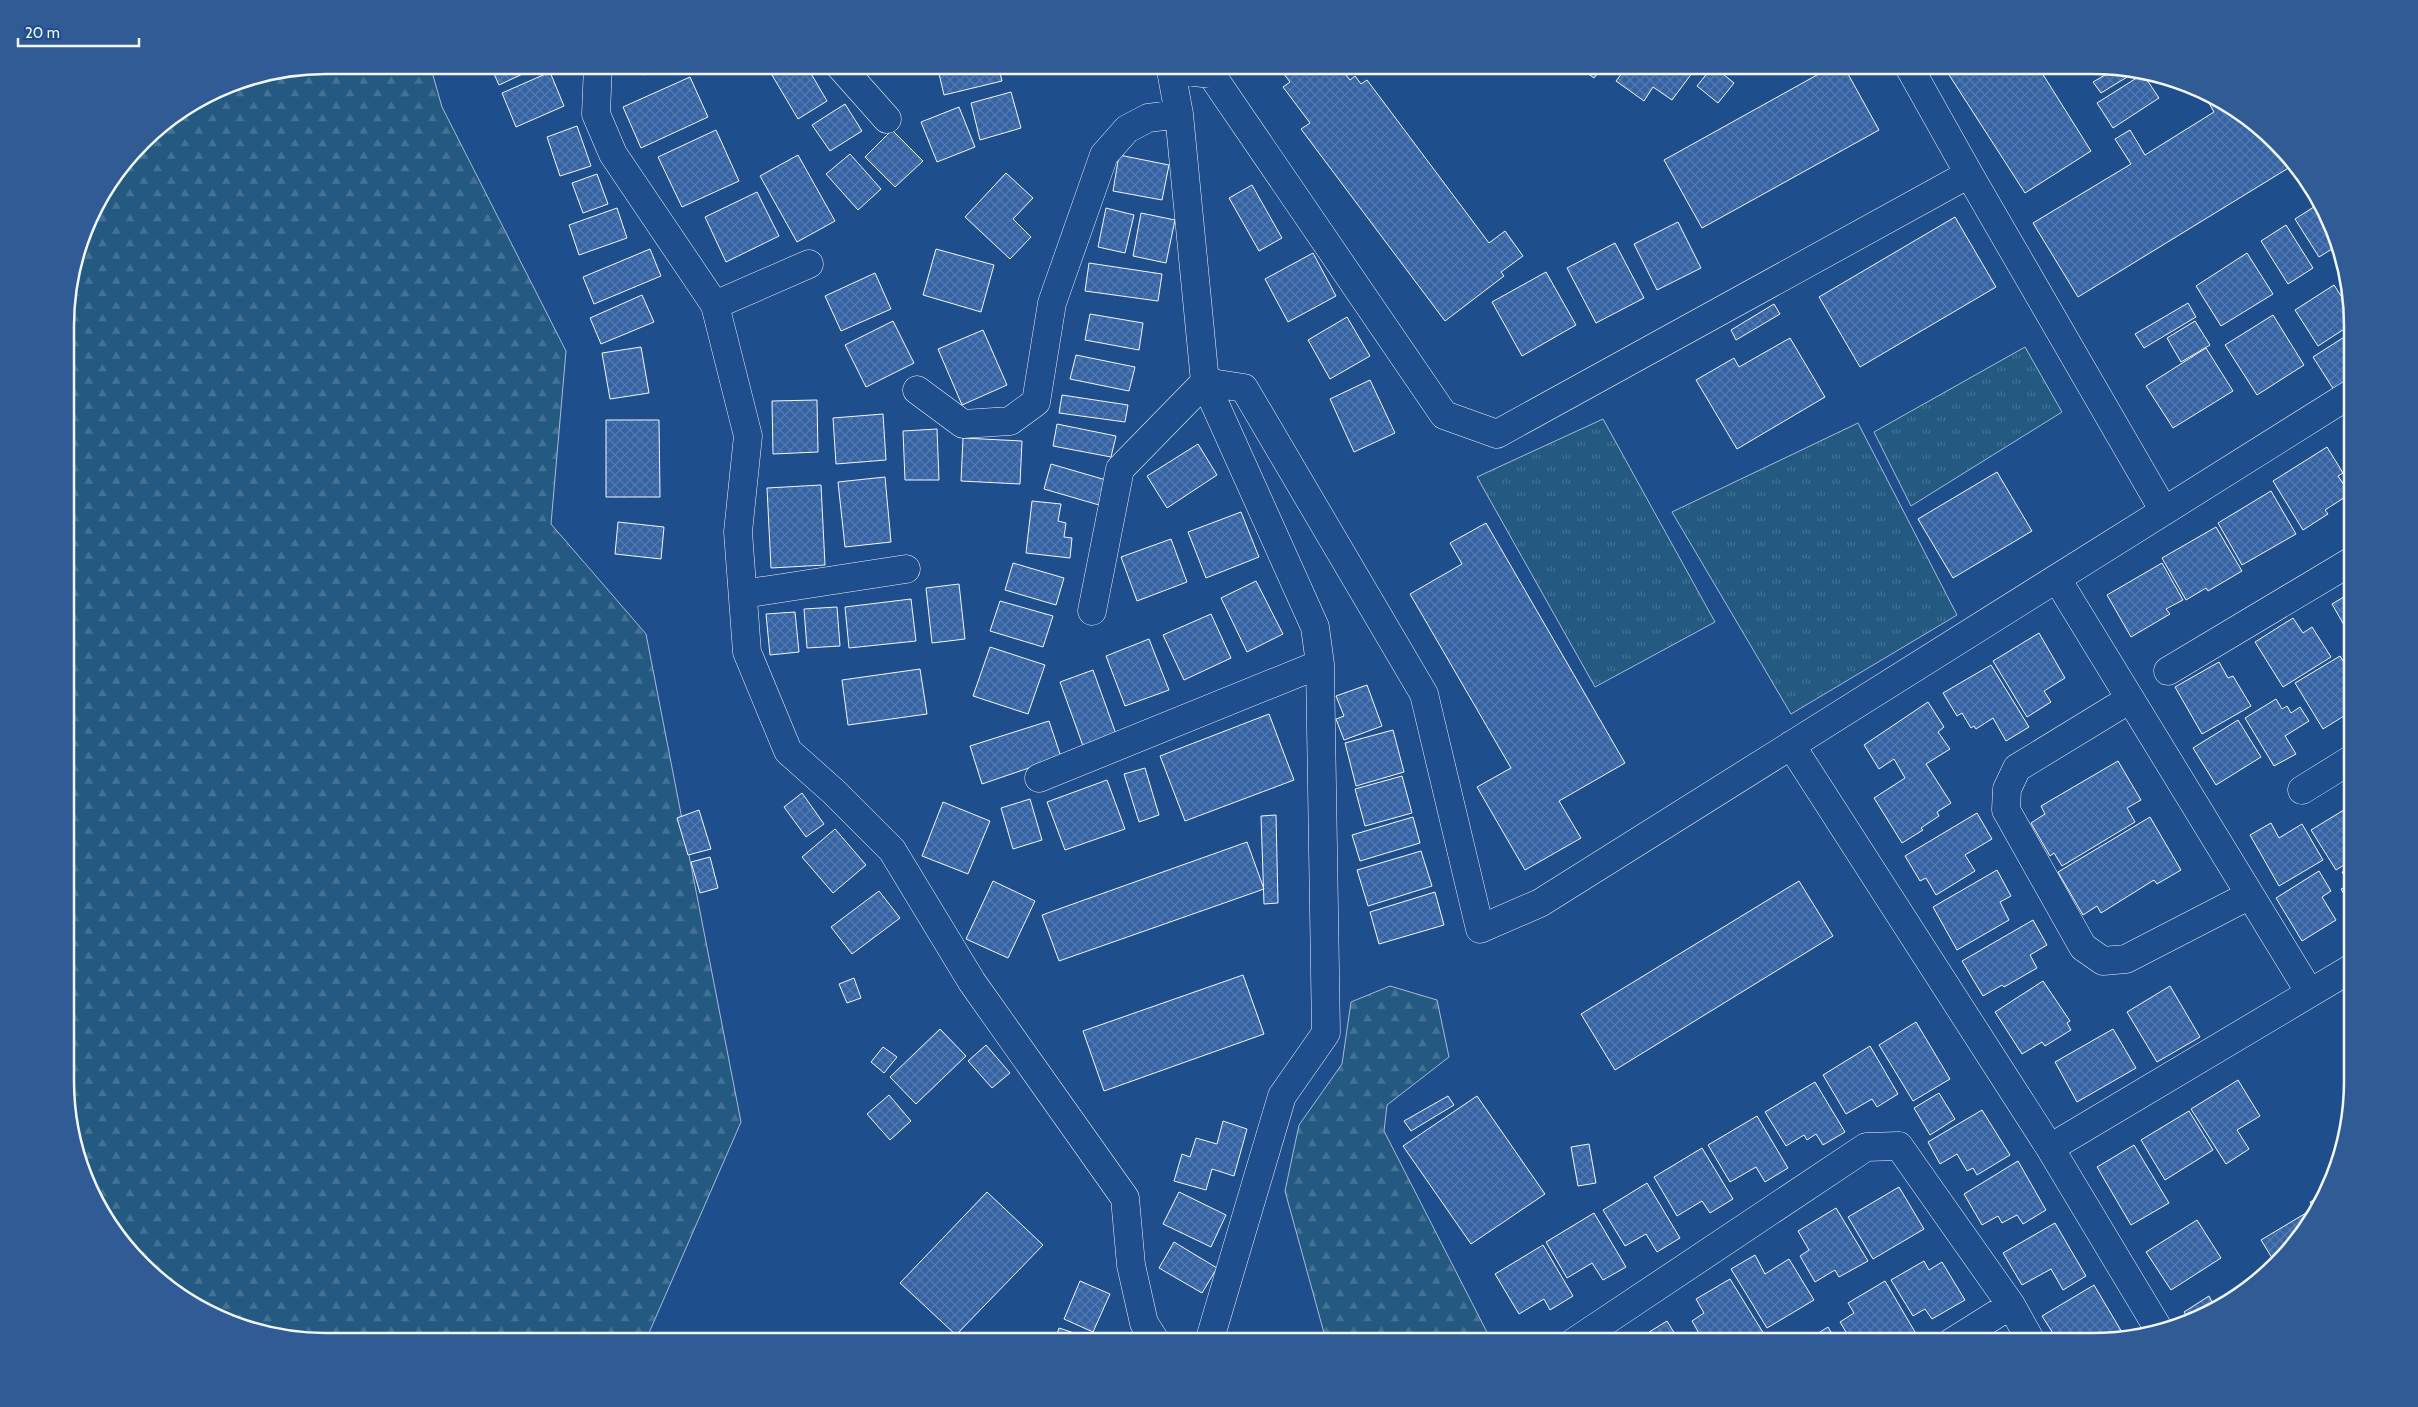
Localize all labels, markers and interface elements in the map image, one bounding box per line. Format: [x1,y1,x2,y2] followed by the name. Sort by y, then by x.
[18,15,139,47] scale bar
[25,24,60,42] text: 20 m

